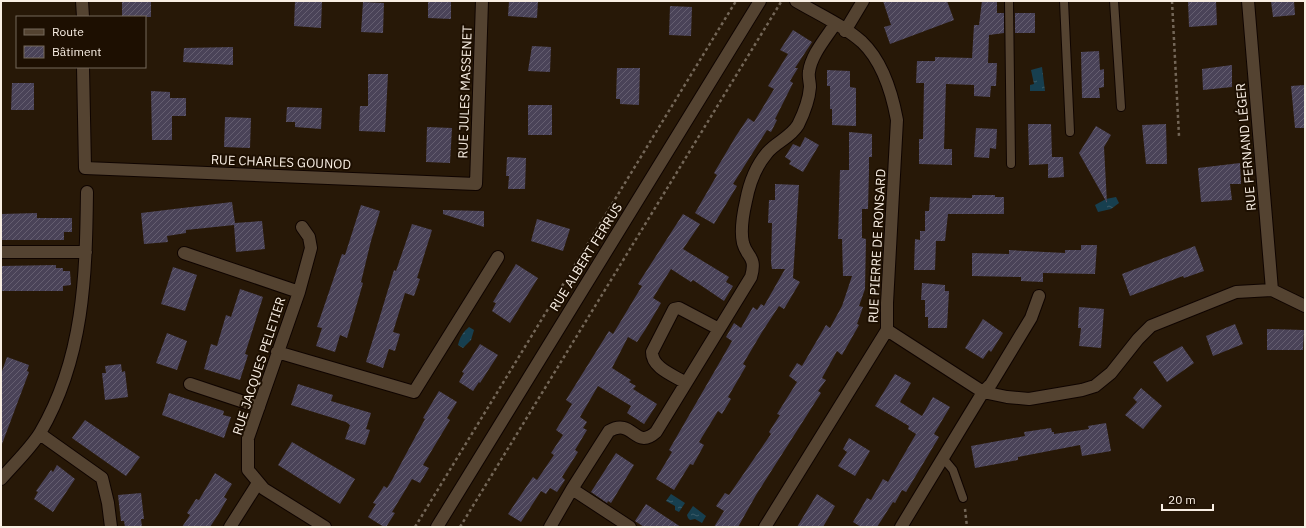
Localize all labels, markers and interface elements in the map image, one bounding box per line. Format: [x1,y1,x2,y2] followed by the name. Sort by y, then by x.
[16,16,146,68] legend
[52,24,84,39] text: Route
[454,24,476,159] street label: RUE JULES MASSENET
[52,44,102,59] text: Bâtiment
[1232,82,1260,212] street label: RUE FERNAND LÉGER
[211,151,351,173] street label: RUE CHARLES GOUNOD
[864,168,890,324] street label: RUE PIERRE DE RONSARD
[546,200,626,314] street label: RUE ALBERT FERRUS
[229,295,289,437] street label: RUE JACQUES PELETIER
[1162,486,1213,512] scale bar
[1168,492,1196,507] text: 20 m

